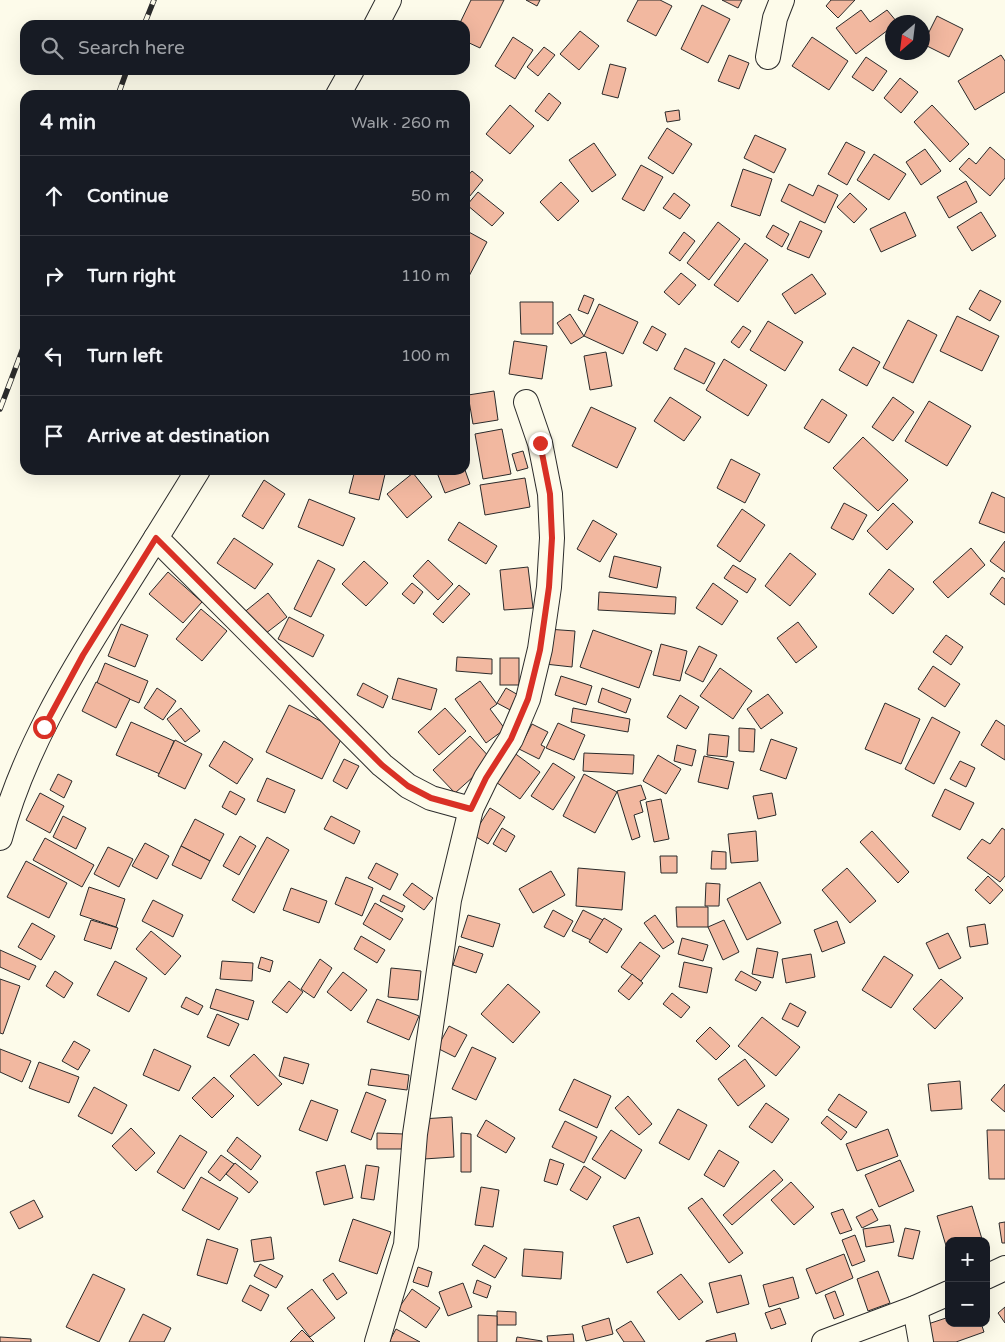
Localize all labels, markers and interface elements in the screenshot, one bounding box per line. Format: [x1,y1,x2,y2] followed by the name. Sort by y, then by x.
[885,15,930,60] north arrow
[20,20,470,75] search box
[38,34,66,62] icon: search
[78,37,185,59] text: Search here
[40,110,96,135] text: 4 min
[351,113,450,133] text: Walk · 260 m
[40,182,68,210] icon: ahead
[87,185,169,207] text: Continue
[411,186,450,206] text: 50 m
[40,262,68,290] icon: right
[87,265,175,287] text: Turn right
[401,266,450,286] text: 110 m
[40,342,68,370] icon: left
[87,345,163,367] text: Turn left
[401,346,450,366] text: 100 m
[40,422,68,450] icon: arrive
[87,425,270,447] text: Arrive at destination
[529,432,552,455] route end
[33,716,56,739] route start
[945,1237,990,1327] map controls
[945,1237,990,1282] button: +
[945,1282,990,1327] button: −

